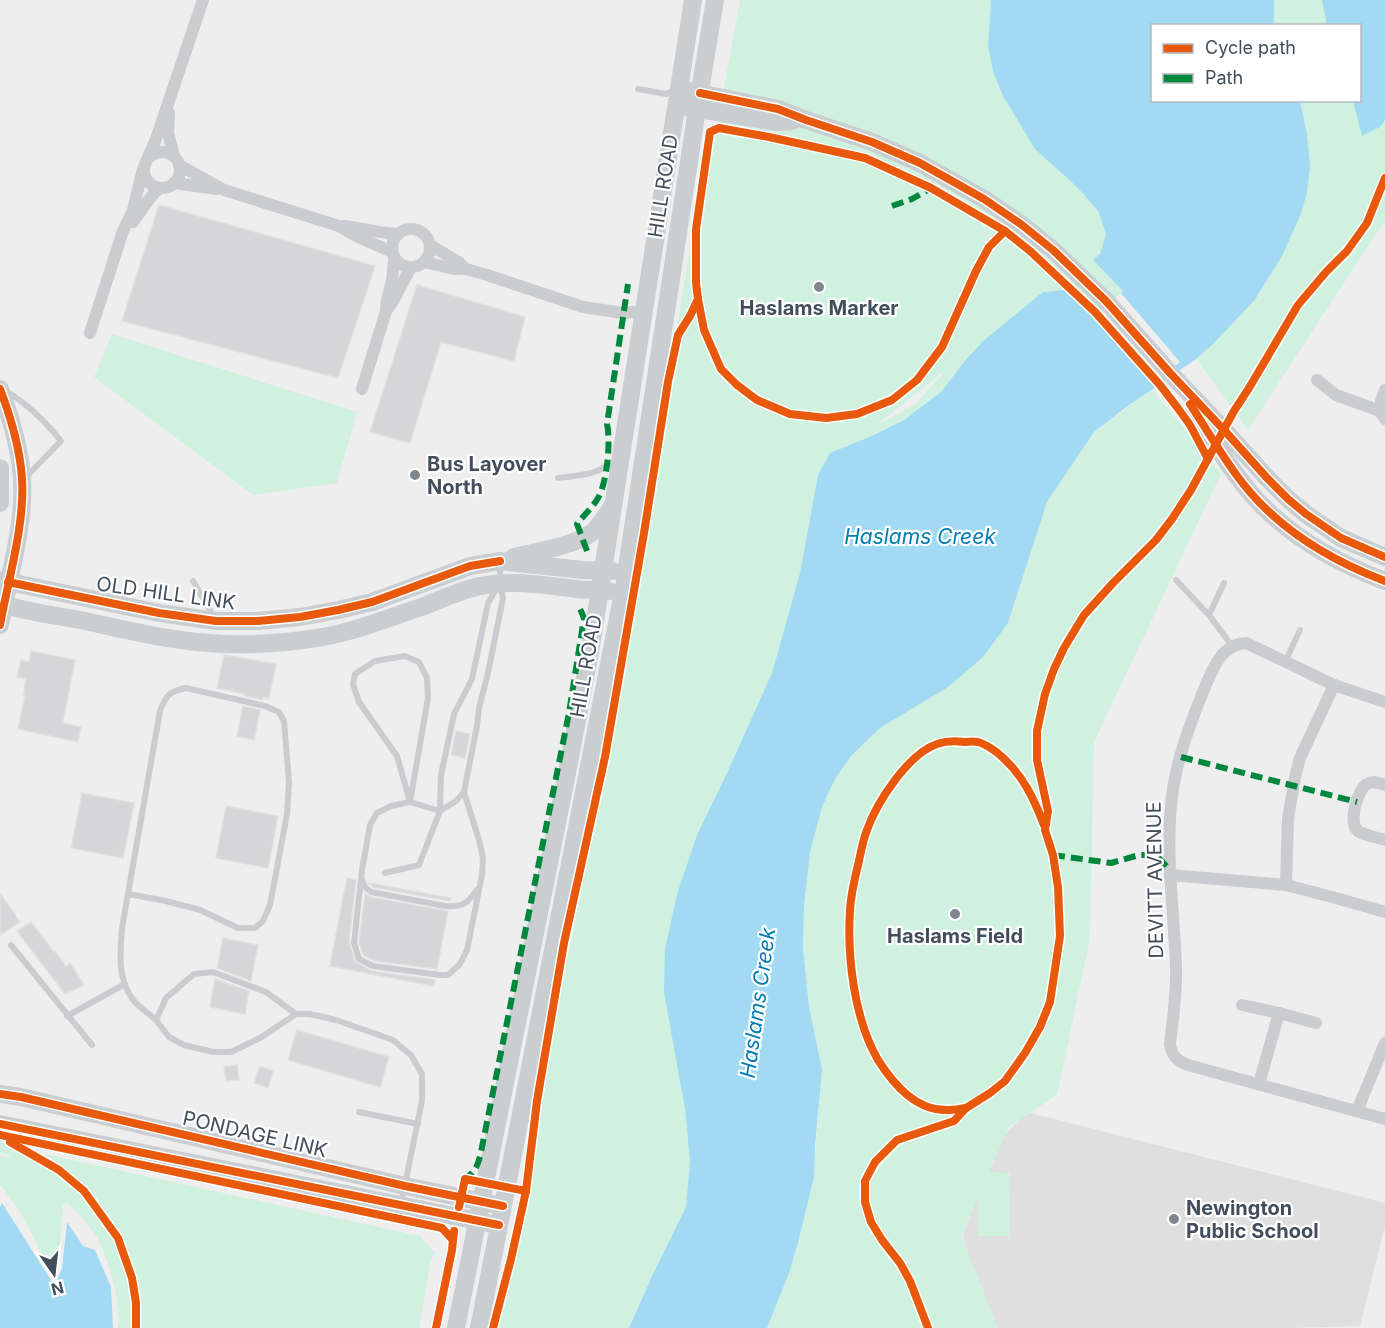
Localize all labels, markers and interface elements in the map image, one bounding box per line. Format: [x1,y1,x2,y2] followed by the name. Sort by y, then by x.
[1151,24,1361,102] legend
[1205,37,1296,58] text: Cycle path
[1205,67,1243,88] text: Path
[643,133,683,239] street label: HILL ROAD
[812,280,826,294] marker: Haslams Marker
[740,296,898,320] place label: Haslams Marker
[427,452,546,499] place label: Bus Layover North
[408,468,422,482] marker: Bus Layover North
[844,524,996,549] water label: Haslams Creek
[95,571,237,615] street label: OLD HILL LINK
[565,613,607,719] street label: HILL ROAD
[1142,801,1168,959] street label: DEVITT AVENUE
[948,907,962,921] marker: Haslams Field
[887,924,1023,948] place label: Haslams Field
[735,926,780,1080] water label: Haslams Creek
[180,1106,330,1162] street label: PONDAGE LINK
[1186,1196,1319,1243] place label: Newington Public School
[1167,1212,1181,1226] marker: Newington Public School
[24,1244,84,1304] north arrow
[49,1277,66,1300] text: N

